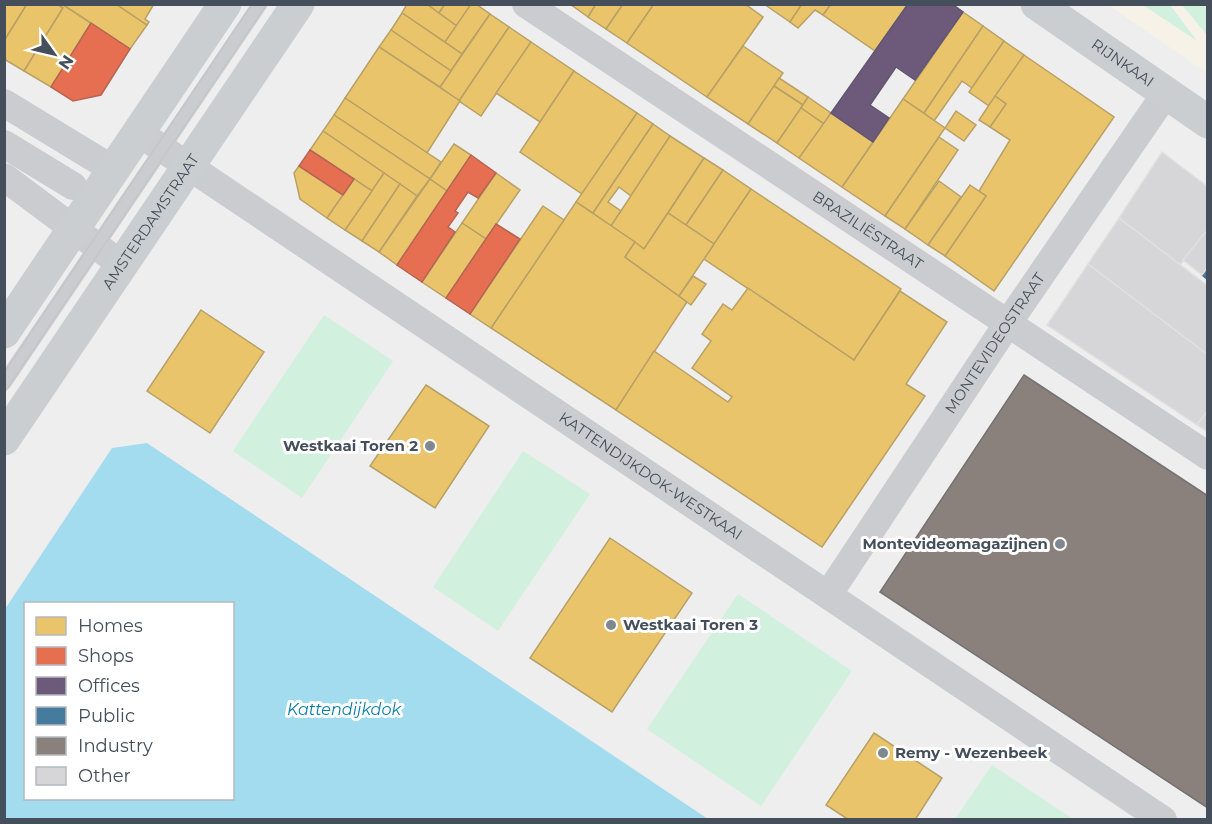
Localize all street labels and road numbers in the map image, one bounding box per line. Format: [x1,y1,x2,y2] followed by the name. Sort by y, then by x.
[1088,35,1158,91] street label: RIJNKAAI
[98,150,203,293] street label: AMSTERDAMSTRAAT
[809,187,927,274] street label: BRAZILIËSTRAAT
[941,269,1049,417] street label: MONTEVIDEOSTRAAT
[556,408,746,544] street label: KATTENDIJKDOK-WESTKAAI

